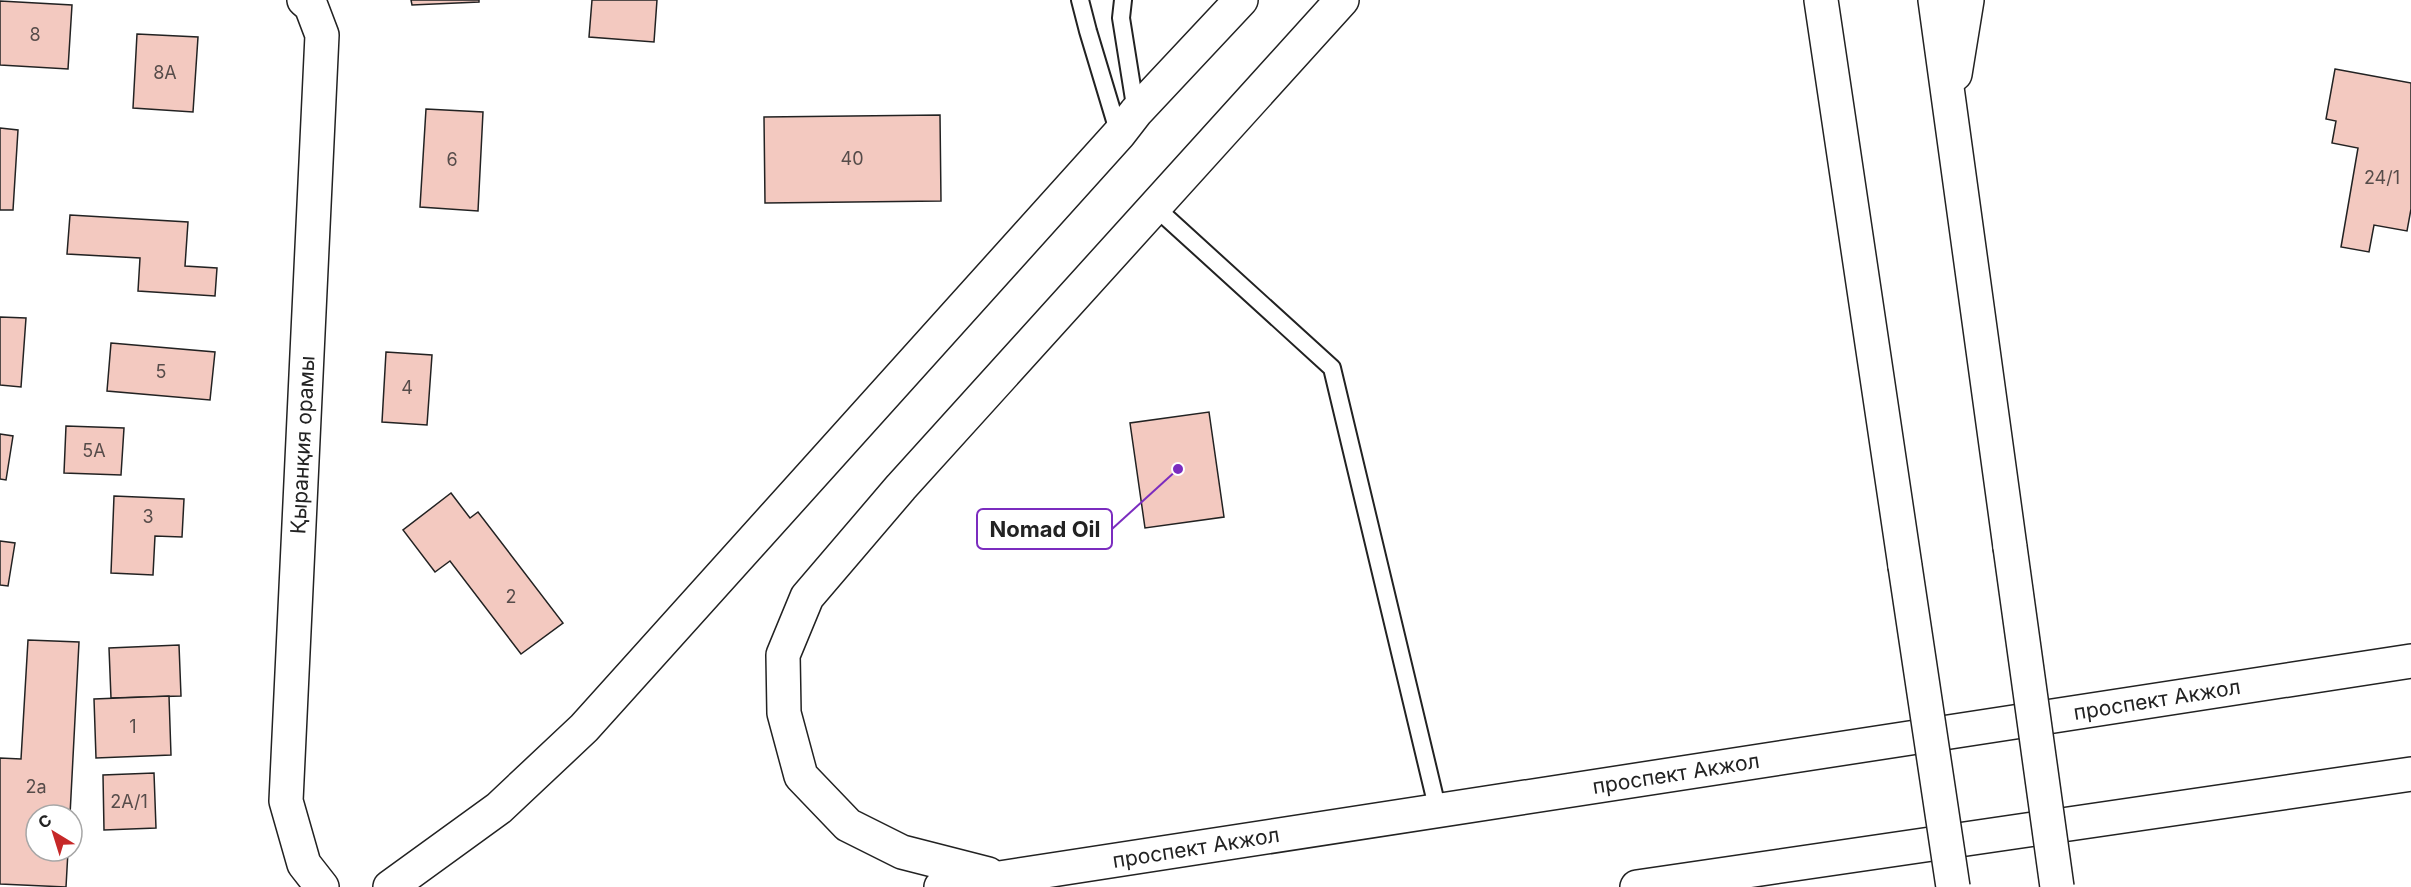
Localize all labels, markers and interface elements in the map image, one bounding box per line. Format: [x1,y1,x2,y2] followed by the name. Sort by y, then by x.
[29,24,41,45] house number: 8
[153,62,177,83] house number: 8А
[841,148,863,169] house number: 40
[446,149,458,170] house number: 6
[2364,167,2400,188] house number: 24/1
[285,355,320,535] street label: Қыранқия орамы
[156,361,166,382] house number: 5
[401,377,413,398] house number: 4
[82,440,106,461] house number: 5А
[142,506,154,527] house number: 3
[977,509,1112,549] callout: Nomad Oil
[989,516,1101,542] text: Nomad Oil
[506,586,516,607] house number: 2
[2072,674,2242,725] street label: проспект Акжол
[129,716,137,737] house number: 1
[1591,748,1761,799] street label: проспект Акжол
[25,776,47,797] house number: 2а
[110,791,148,812] house number: 2А/1
[24,803,84,863] north arrow
[34,810,56,833] text: С
[1111,822,1281,873] street label: проспект Акжол

